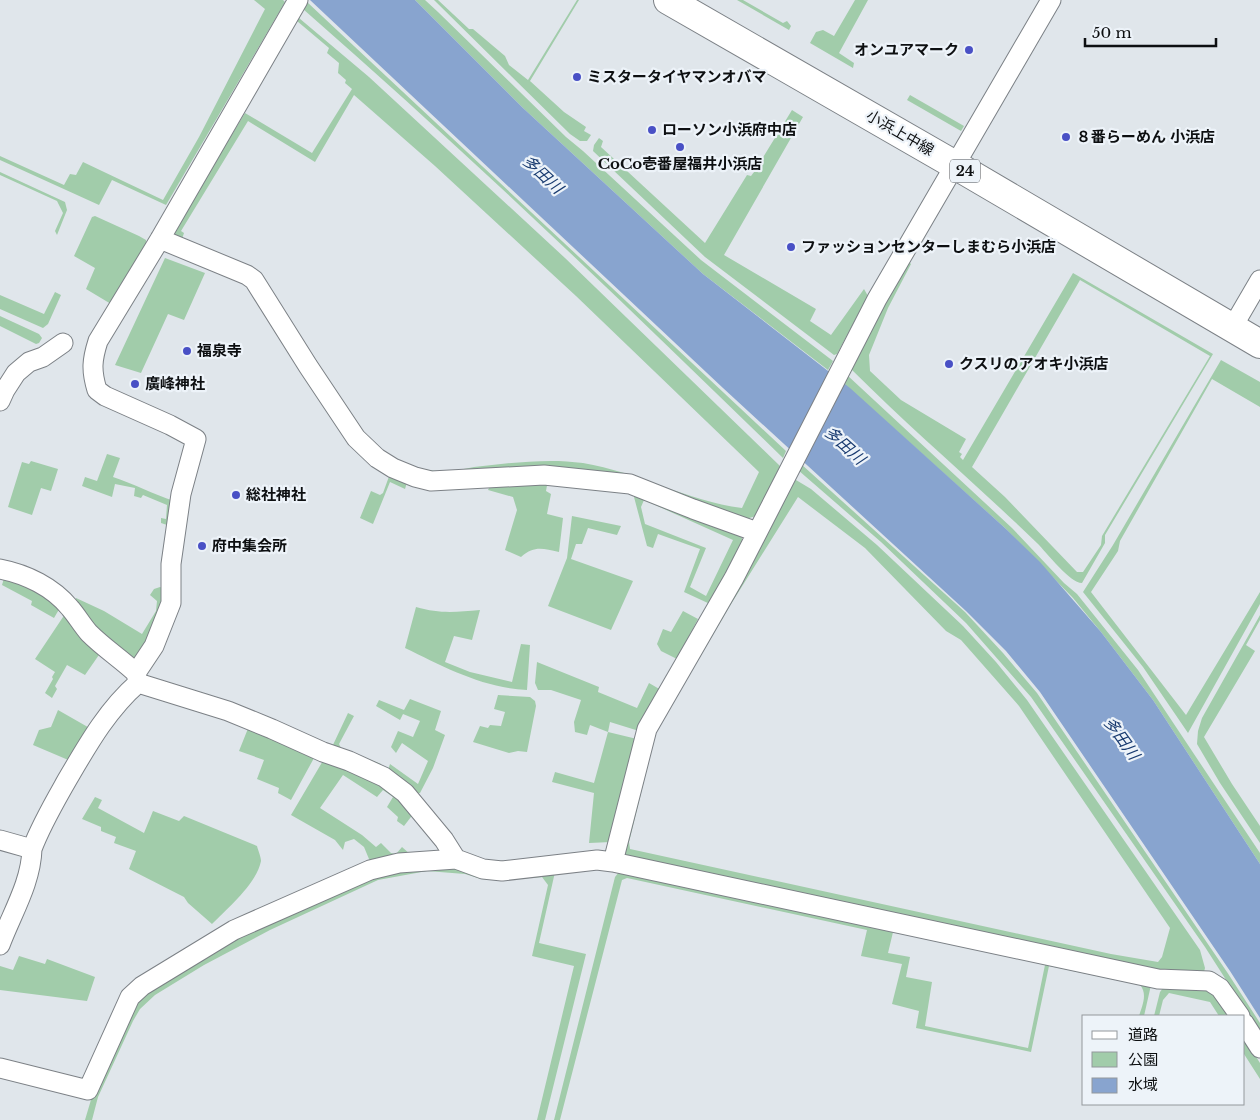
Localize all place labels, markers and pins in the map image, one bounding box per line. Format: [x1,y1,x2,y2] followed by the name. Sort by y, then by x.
[854,40,959,59] place label: オンユアマーク
[963,44,975,56] marker: オンユアマーク
[587,67,767,86] place label: ミスタータイヤマンオバマ
[571,71,583,83] marker: ミスタータイヤマンオバマ
[662,120,797,139] place label: ローソン小浜府中店
[646,124,658,136] marker: ローソン小浜府中店
[1076,127,1215,146] place label: ８番らーめん 小浜店
[1060,131,1072,143] marker: ８番らーめん 小浜店
[674,141,686,153] marker: CoCo壱番屋福井小浜店
[598,154,762,173] place label: CoCo壱番屋福井小浜店
[801,237,1056,256] place label: ファッションセンターしまむら小浜店
[785,241,797,253] marker: ファッションセンターしまむら小浜店
[196,341,242,360] place label: 福泉寺
[181,345,193,357] marker: 福泉寺
[959,354,1109,373] place label: クスリのアオキ小浜店
[943,358,955,370] marker: クスリのアオキ小浜店
[145,374,205,393] place label: 廣峰神社
[129,378,141,390] marker: 廣峰神社
[246,485,306,504] place label: 総社神社
[230,489,242,501] marker: 総社神社
[212,536,287,555] place label: 府中集会所
[196,540,208,552] marker: 府中集会所

